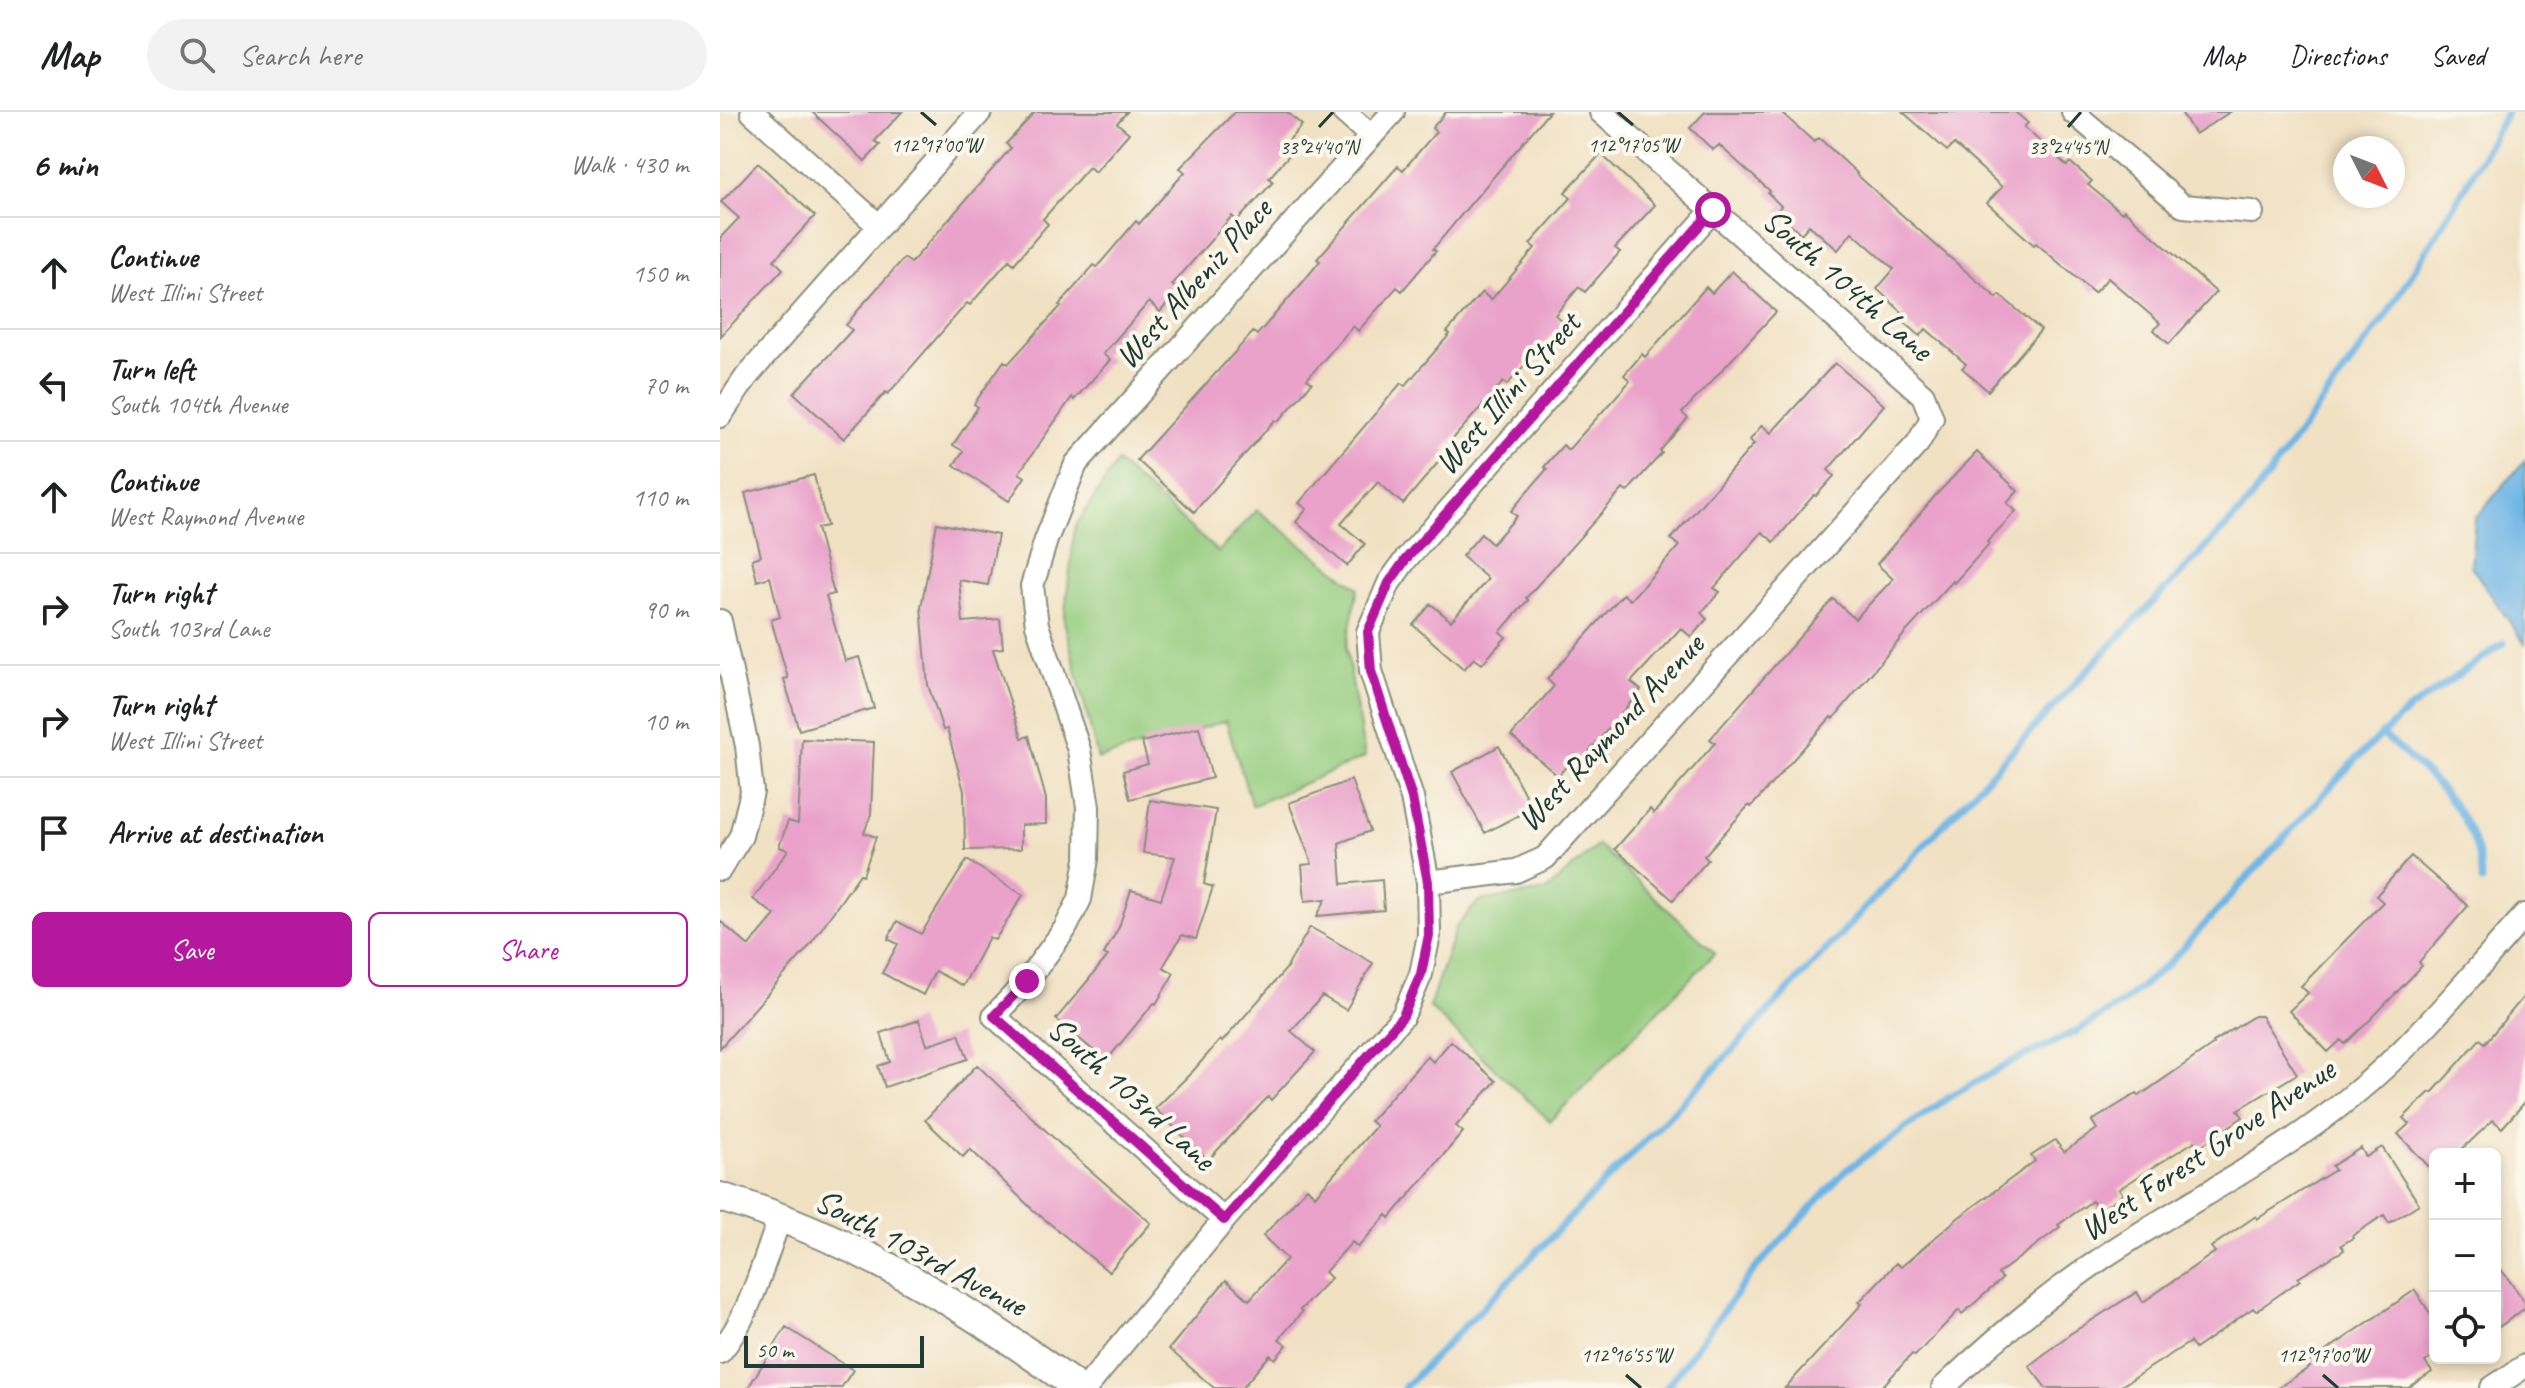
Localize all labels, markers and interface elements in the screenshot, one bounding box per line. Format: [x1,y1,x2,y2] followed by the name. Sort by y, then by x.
[147,19,707,91] search box
[40,32,99,79] text: Map
[175,33,219,77] icon: search
[239,36,361,74] text: Search here
[2202,38,2245,73] text: Map
[2289,38,2387,73] text: Directions
[2431,38,2485,73] text: Saved
[891,133,985,158] text: 112°17'00"W
[1588,133,1682,158] text: 112°17'05"W
[1280,135,1361,160] text: 33°24'40"N
[2029,135,2110,160] text: 33°24'45"N
[2333,136,2405,208] north arrow
[32,143,98,186] text: 6 min
[571,148,688,181] text: Walk · 430 m
[1105,187,1283,377] street label: West Albeniz Place
[1695,192,1731,228] route start
[1754,198,1944,371] street label: South 104th Lane
[108,238,198,276] text: Continue
[32,251,76,295] icon: ahead
[632,257,688,290] text: 150 m
[108,276,262,309] text: West Illini Street
[1425,300,1592,483] street label: West Illini Street
[108,350,195,388] text: Turn left
[32,363,76,407] icon: left
[644,369,688,402] text: 70 m
[108,388,288,421] text: South 104th Avenue
[108,462,198,500] text: Continue
[32,475,76,519] icon: ahead
[632,481,688,514] text: 110 m
[108,500,303,533] text: West Raymond Avenue
[108,574,213,612] text: Turn right
[32,587,76,631] icon: right
[644,593,688,626] text: 90 m
[108,612,269,645] text: South 103rd Lane
[1507,623,1714,840] street label: West Raymond Avenue
[108,686,213,724] text: Turn right
[32,699,76,743] icon: right
[644,705,688,738] text: 10 m
[108,724,262,757] text: West Illini Street
[32,811,76,855] icon: arrive
[108,814,323,852] text: Arrive at destination
[32,912,352,987] button: Save
[368,912,688,987] button: Share
[1009,963,1045,999] route end
[1039,1006,1226,1181] street label: South 103rd Lane
[2071,1047,2344,1250] street label: West Forest Grove Avenue
[2429,1148,2501,1364] map controls
[2429,1148,2501,1220] button: +
[808,1178,1036,1327] street label: South 103rd Avenue
[2429,1220,2501,1292] button: −
[2429,1292,2501,1364] button: locate
[744,1332,924,1368] scale bar
[756,1336,793,1364] text: 50 m
[1581,1343,1675,1368] text: 112°16'55"W
[2278,1343,2372,1368] text: 112°17'00"W

